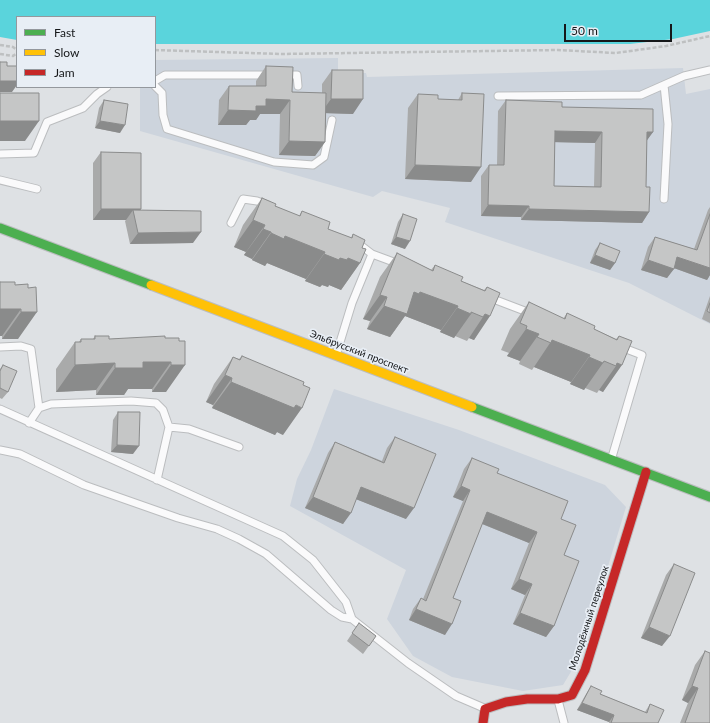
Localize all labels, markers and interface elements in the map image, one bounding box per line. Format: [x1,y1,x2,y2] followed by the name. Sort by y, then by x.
[16,16,156,88] legend
[566,16,674,42] scale bar
[571,23,598,38] text: 50 m
[54,25,75,40] text: Fast
[54,45,79,60] text: Slow
[54,65,75,80] text: Jam
[308,328,410,376] street label: Эльбрусский проспект
[566,564,612,672] street label: Молодёжный переулок

